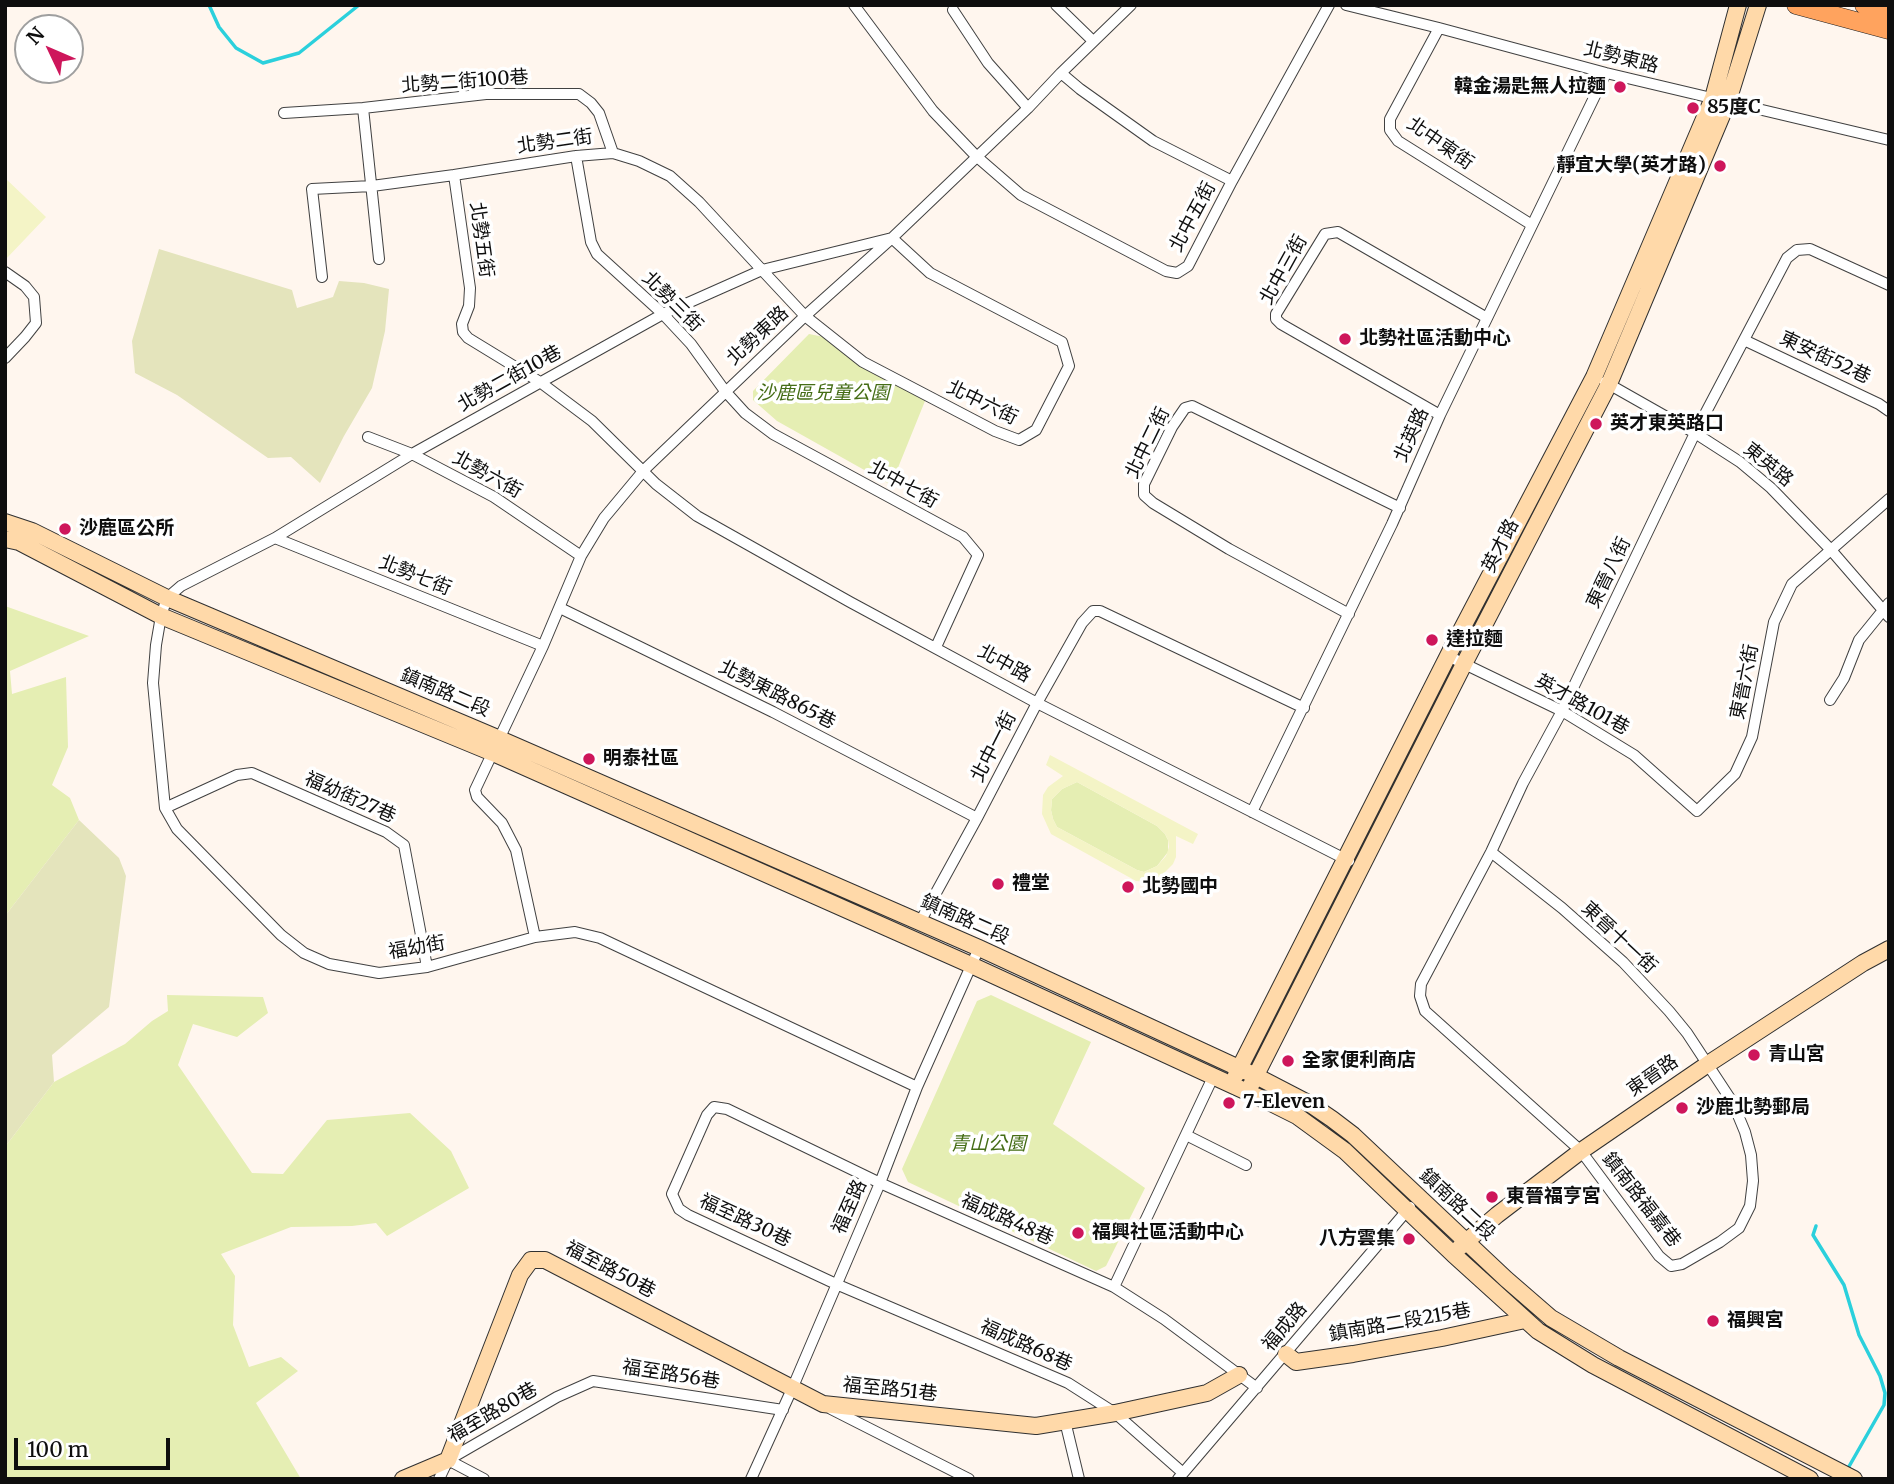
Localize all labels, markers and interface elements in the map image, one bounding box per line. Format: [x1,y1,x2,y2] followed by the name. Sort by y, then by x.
[14,14,84,84] north arrow
[21,22,49,50] text: N
[1581,38,1661,78] street label: 北勢東路
[401,66,529,98] street label: 北勢二街100巷
[1454,76,1606,98] place label: 韓金湯匙無人拉麵
[1612,79,1628,95] marker: 韓金湯匙無人拉麵
[1707,97,1761,119] place label: 85度C
[1685,100,1701,116] marker: 85度C
[1402,113,1478,175] street label: 北中東街
[516,125,594,159] street label: 北勢二街
[1556,155,1706,177] place label: 靜宜大學(英才路)
[1712,158,1728,174] marker: 靜宜大學(英才路)
[1165,178,1221,256] street label: 北中五街
[464,201,498,279] street label: 北勢五街
[1256,231,1312,309] street label: 北中三街
[637,267,707,337] street label: 北勢三街
[722,302,794,370] street label: 北勢東路
[1776,327,1874,389] street label: 東安街52巷
[1359,328,1511,350] place label: 北勢社區活動中心
[1337,331,1353,347] marker: 北勢社區活動中心
[454,341,566,417] street label: 北勢二街10巷
[943,376,1021,430] street label: 北中六街
[757,383,889,405] park label: 沙鹿區兒童公園
[1121,404,1175,482] street label: 北中二街
[1390,404,1434,466] street label: 北英路
[1610,413,1724,435] place label: 英才東英路口
[1588,416,1604,432] marker: 英才東英路口
[1739,438,1797,492] street label: 東英路
[448,447,526,503] street label: 北勢六街
[864,457,942,513] street label: 北中七街
[1478,515,1524,577] street label: 英才路
[79,518,174,540] place label: 沙鹿區公所
[57,521,73,537] marker: 沙鹿區公所
[1582,534,1636,612] street label: 東晉八街
[375,551,455,601] street label: 北勢七街
[1446,629,1503,651] place label: 達拉麵
[1424,632,1440,648] marker: 達拉麵
[974,640,1034,688] street label: 北中路
[1727,643,1763,721] street label: 東晉六街
[715,656,839,734] street label: 北勢東路865巷
[397,664,493,722] street label: 鎮南路二段
[1531,670,1633,740] street label: 英才路101巷
[967,708,1021,786] street label: 北中一街
[603,748,679,770] place label: 明泰社區
[581,751,597,767] marker: 明泰社區
[301,768,399,828] street label: 福幼街27巷
[1012,873,1050,895] place label: 禮堂
[990,876,1006,892] marker: 禮堂
[1142,876,1218,898] place label: 北勢國中
[1120,879,1136,895] marker: 北勢國中
[917,890,1013,950] street label: 鎮南路二段
[1576,897,1662,979] street label: 東晉十一街
[387,932,447,964] street label: 福幼街
[1768,1044,1825,1066] place label: 青山宮
[1746,1047,1762,1063] marker: 青山宮
[1302,1050,1416,1072] place label: 全家便利商店
[1623,1050,1683,1102] street label: 東晉路
[1280,1053,1296,1069] marker: 全家便利商店
[1243,1092,1325,1114] place label: 7-Eleven
[1221,1095,1237,1111] marker: 7-Eleven
[1696,1097,1810,1119] place label: 沙鹿北勢郵局
[1674,1100,1690,1116] marker: 沙鹿北勢郵局
[950,1134,1026,1156] park label: 青山公園
[1597,1148,1685,1252] street label: 鎮南路福嘉巷
[1414,1164,1500,1246] street label: 鎮南路二段
[828,1176,872,1238] street label: 福至路
[1506,1186,1601,1208] place label: 東晉福亨宮
[957,1189,1057,1251] street label: 福成路48巷
[1484,1189,1500,1205] marker: 東晉福亨宮
[695,1190,795,1252] street label: 福至路30巷
[1092,1222,1244,1244] place label: 福興社區活動中心
[1070,1225,1086,1241] marker: 福興社區活動中心
[1319,1228,1395,1250] place label: 八方雲集
[1401,1231,1417,1247] marker: 八方雲集
[561,1237,659,1303] street label: 福至路50巷
[1258,1298,1312,1356] street label: 福成路
[1327,1299,1473,1347] street label: 鎮南路二段215巷
[1727,1310,1784,1332] place label: 福興宮
[1705,1313,1721,1329] marker: 福興宮
[976,1316,1076,1376] street label: 福成路68巷
[621,1356,721,1394] street label: 福至路56巷
[842,1374,938,1406] street label: 福至路51巷
[444,1378,542,1448] street label: 福至路80巷
[18,1424,173,1468] scale bar
[27,1436,89,1463] text: 100 m

